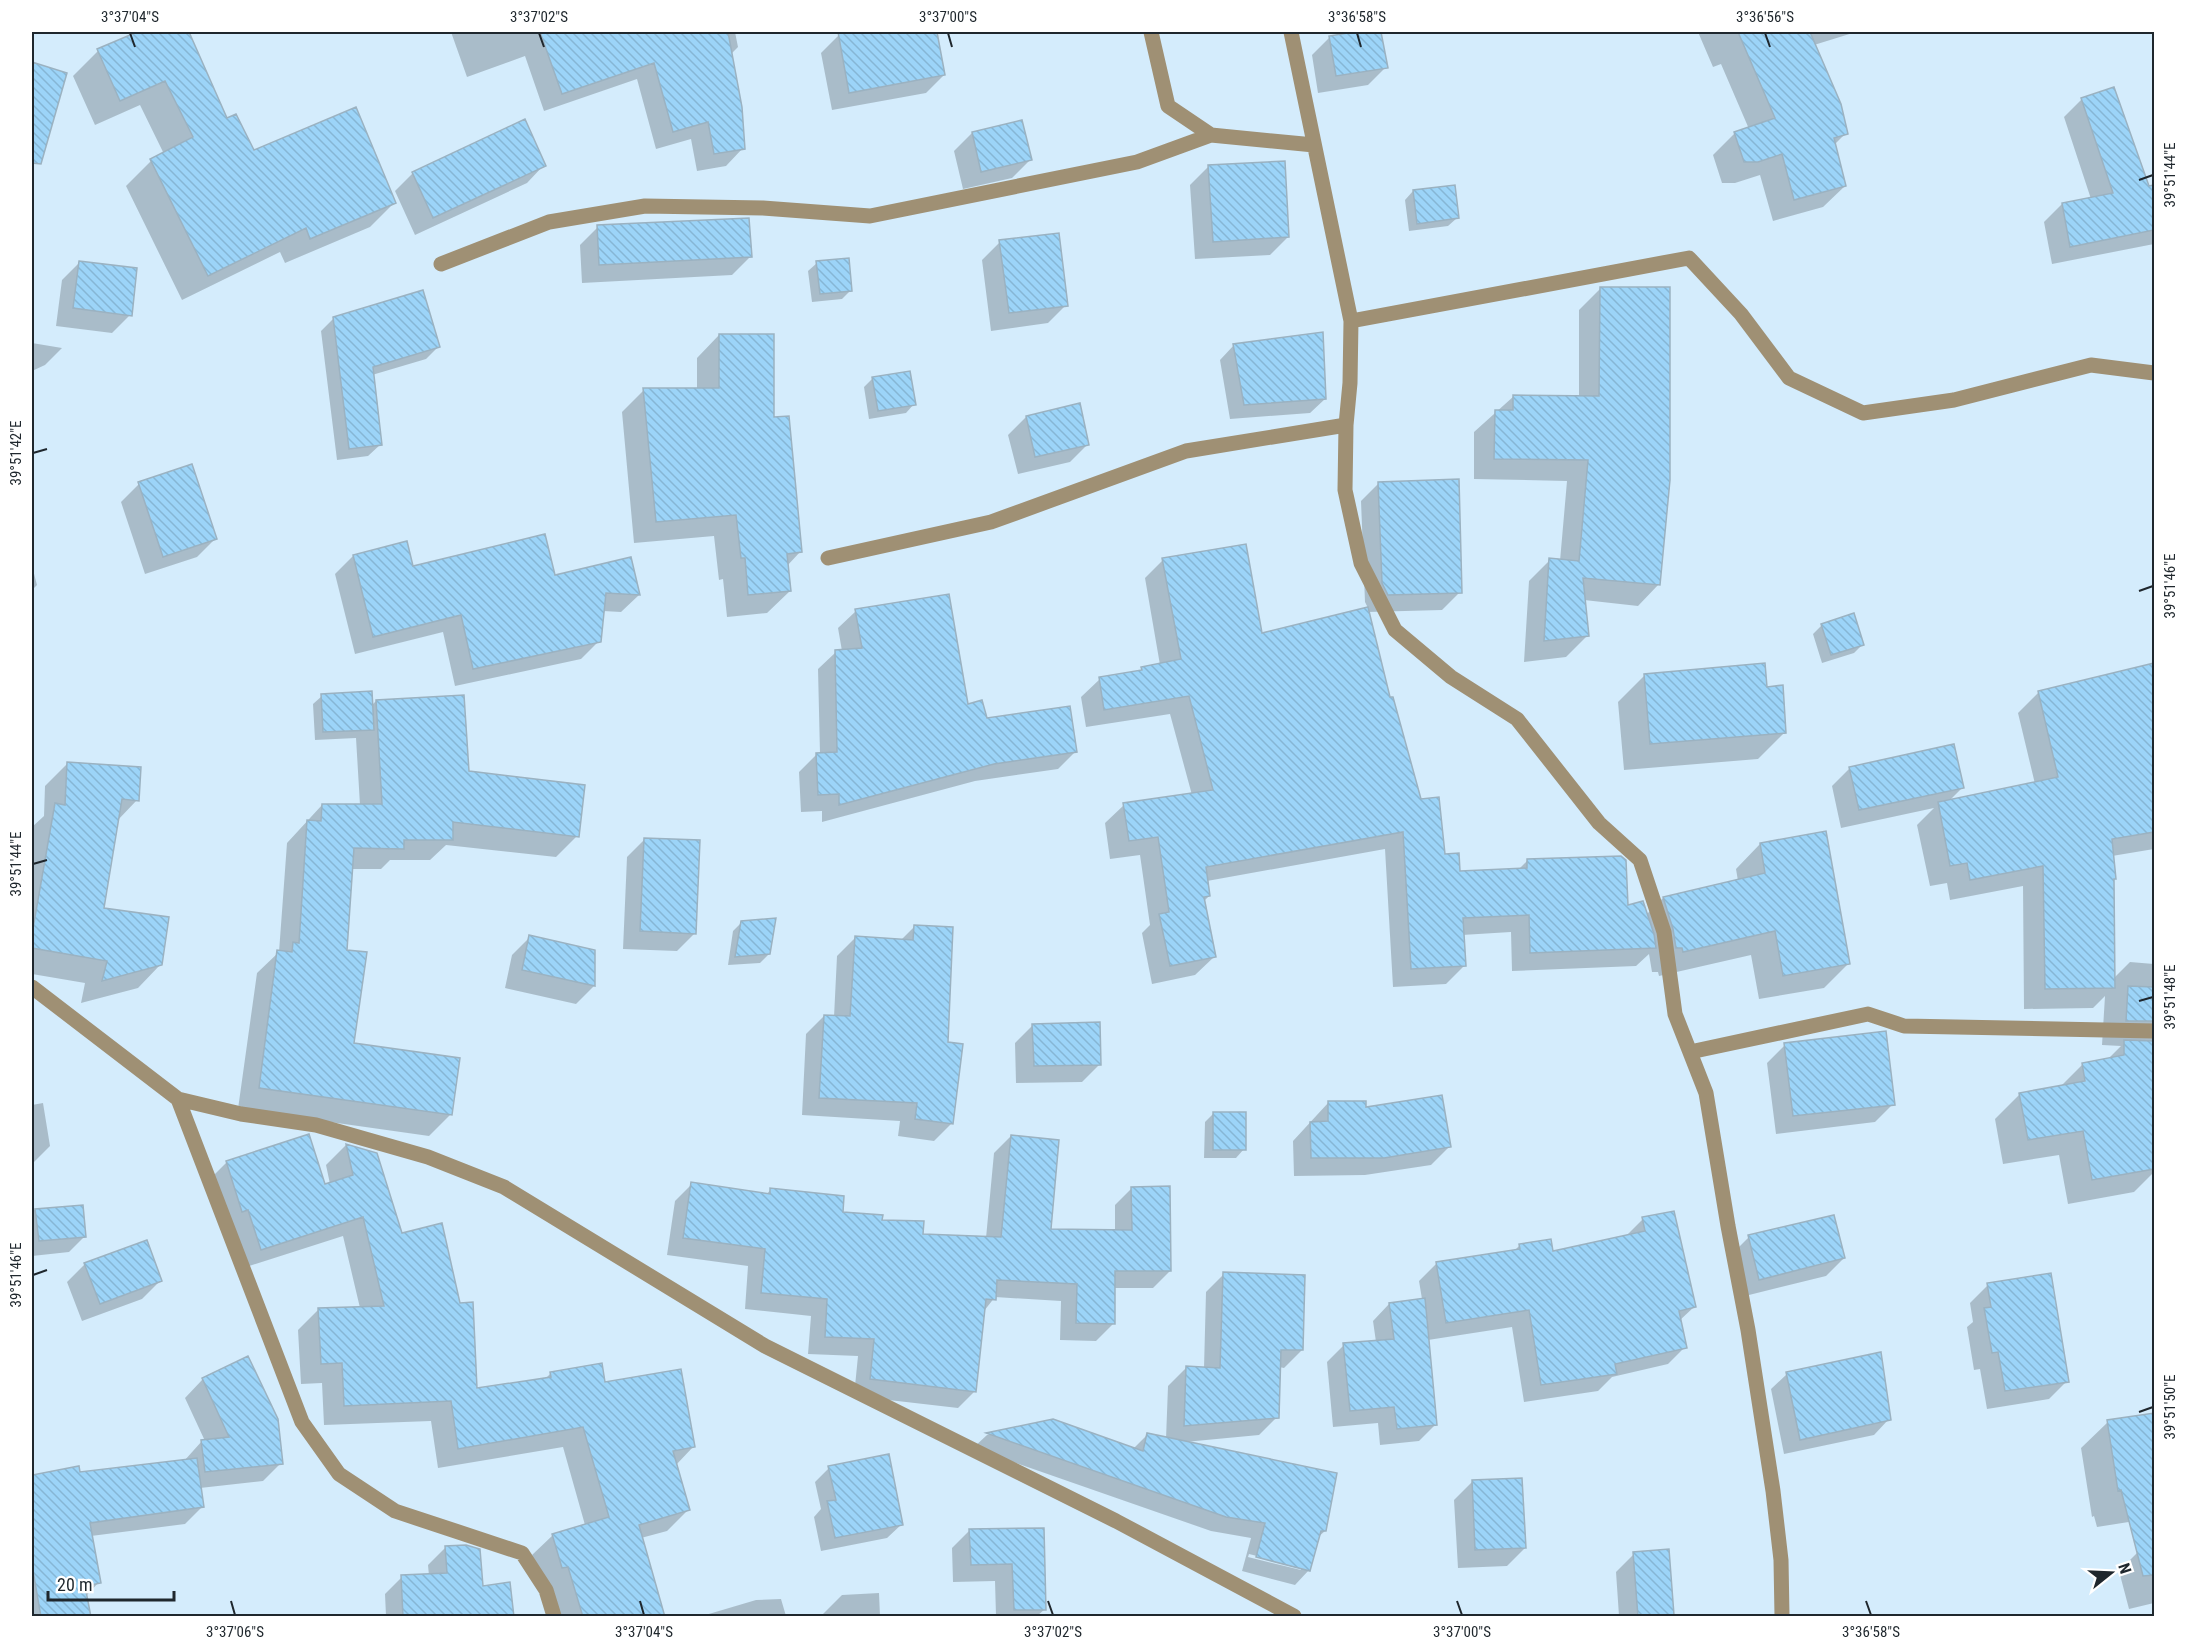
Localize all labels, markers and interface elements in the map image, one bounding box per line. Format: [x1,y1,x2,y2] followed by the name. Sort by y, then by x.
[101,8,159,26] text: 3°37'04"S
[510,8,568,26] text: 3°37'02"S
[919,8,977,26] text: 3°37'00"S
[1328,8,1386,26] text: 3°36'58"S
[1736,8,1794,26] text: 3°36'56"S
[2161,143,2179,207] text: 39°51'44"E
[7,421,25,485] text: 39°51'42"E
[2161,554,2179,618] text: 39°51'46"E
[7,832,25,896] text: 39°51'44"E
[2161,965,2179,1029] text: 39°51'48"E
[7,1243,25,1307] text: 39°51'46"E
[2161,1375,2179,1439] text: 39°51'50"E
[2081,1543,2141,1603] north arrow
[2114,1561,2135,1576] text: N
[48,1564,174,1602] scale bar
[57,1574,92,1595] text: 20 m
[206,1623,264,1641] text: 3°37'06"S
[615,1623,673,1641] text: 3°37'04"S
[1024,1623,1082,1641] text: 3°37'02"S
[1433,1623,1491,1641] text: 3°37'00"S
[1842,1623,1900,1641] text: 3°36'58"S

